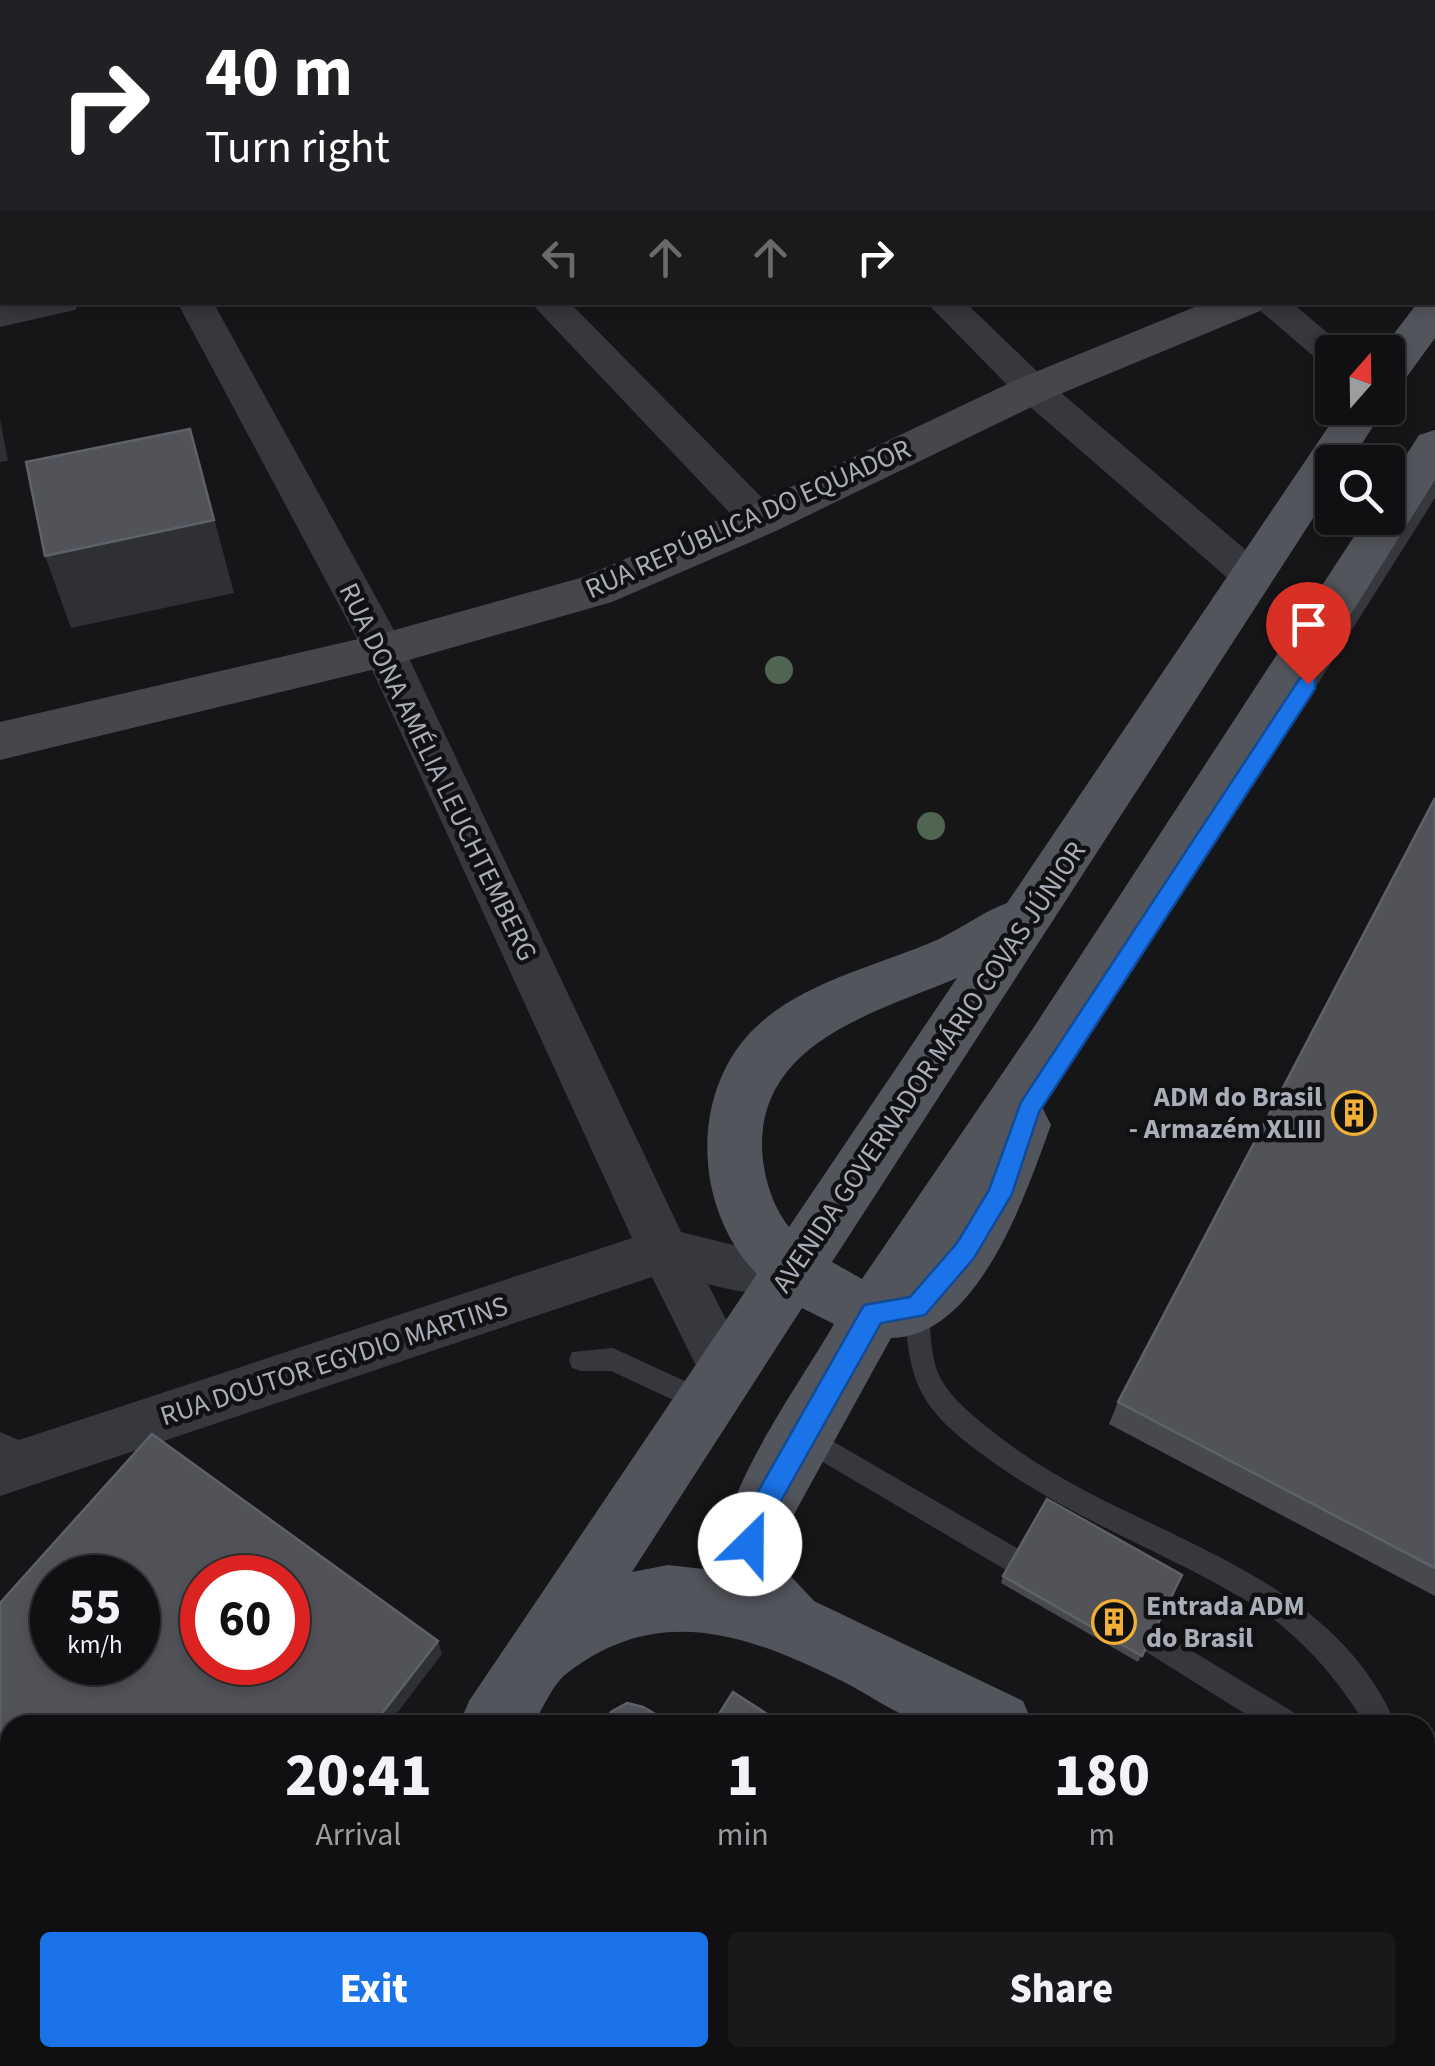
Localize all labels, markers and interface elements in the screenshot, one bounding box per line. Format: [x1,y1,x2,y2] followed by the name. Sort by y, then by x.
[205,23,353,123] text: 40 m
[40,40,170,170] icon: right
[205,116,390,180] text: Turn right
[533,230,588,285] icon: left
[638,230,693,285] icon: ahead
[743,230,798,285] icon: ahead
[848,230,903,285] icon: right
[1315,335,1405,425] north arrow
[1315,335,1405,535] map controls
[579,429,917,609] street label: RUA REPÚBLICA DO EQUADOR
[1315,445,1405,535] button: search
[329,576,547,968] street label: RUA DONA AMÉLIA LEUCHTEMBERG
[1266,582,1351,685] pin
[1281,597,1336,652] icon: arrive
[762,833,1096,1301] street label: AVENIDA GOVERNADOR MÁRIO COVAS JÚNIOR
[1129,1077,1322,1149] place label: ADM do Brasil - Armazém XLIII
[1331,1090,1377,1136] building icon: ADM do Brasil - Armazém XLIII
[155,1286,513,1436] street label: RUA DOUTOR EGYDIO MARTINS
[698,1492,802,1596] position arrow
[180,1555,310,1685] speed limit sign: 60
[69,1572,121,1643] text: 55
[1146,1586,1305,1658] place label: Entrada ADM do Brasil
[1091,1599,1137,1645] building icon: Entrada ADM do Brasil
[67,1627,123,1663] text: km/h
[285,1734,432,1819] text: 20:41
[727,1734,759,1819] text: 1
[1054,1734,1150,1819] text: 180
[315,1812,401,1858] text: Arrival
[717,1812,769,1858] text: min
[1089,1812,1115,1858] text: m
[40,1932,708,2047] button: Exit
[728,1932,1395,2047] button: Share

